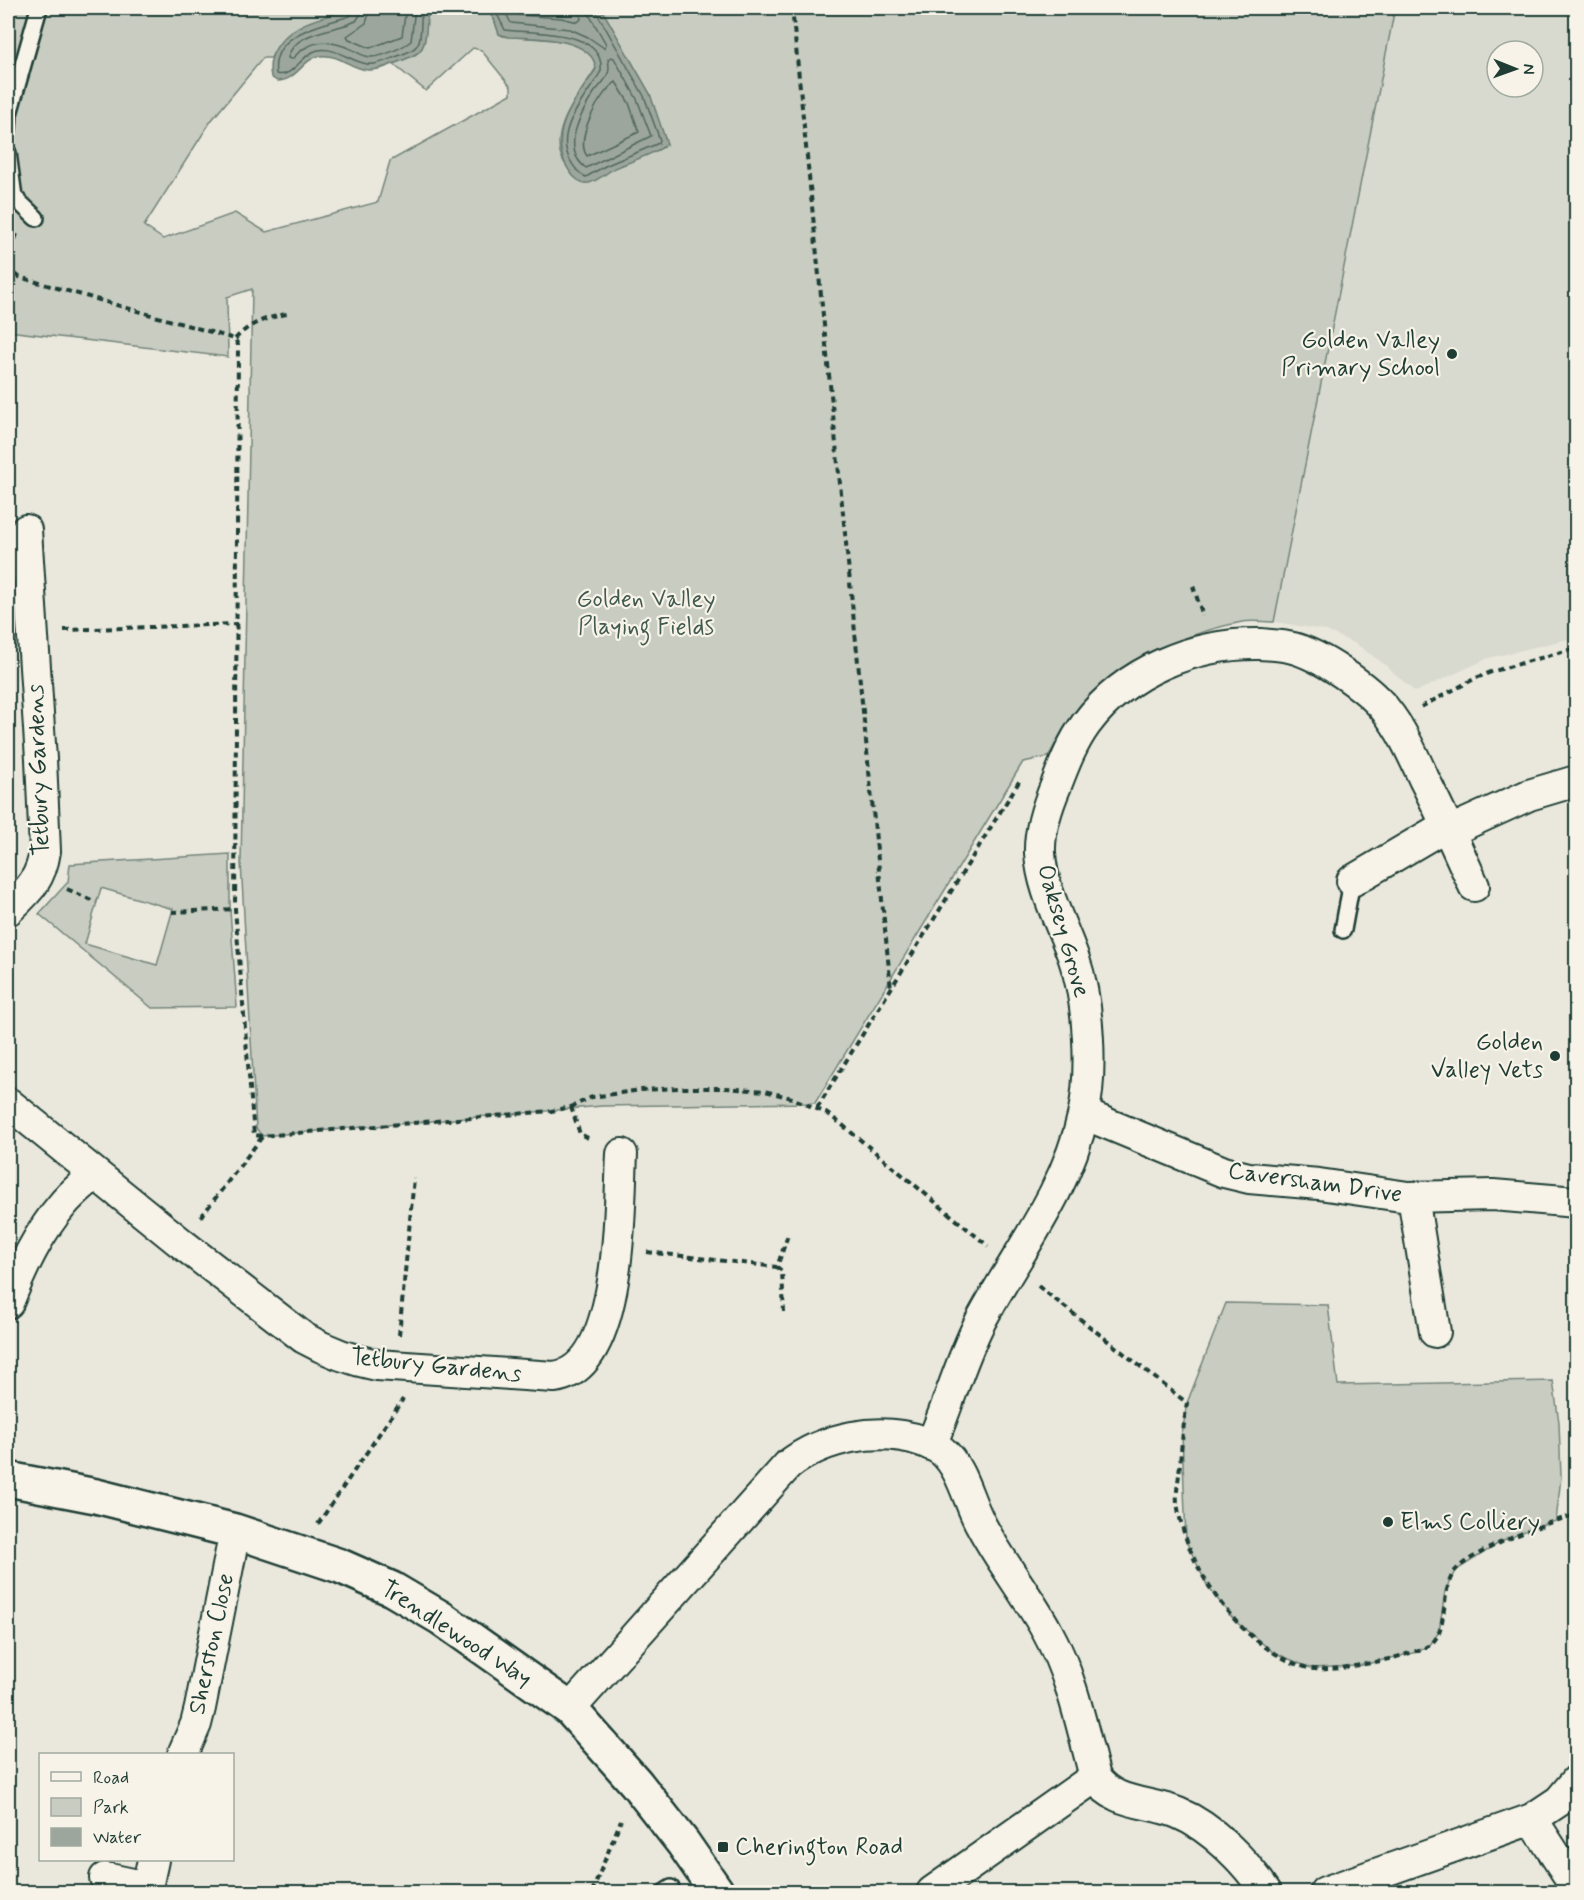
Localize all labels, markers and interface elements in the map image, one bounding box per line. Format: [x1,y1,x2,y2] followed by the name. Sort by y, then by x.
[1485,39,1545,99] north arrow
[1518,64,1539,75] text: N
[1281,325,1440,384] place label: Golden Valley Primary School
[1445,347,1459,361] marker: Golden Valley Primary School
[577,584,715,646] park label: Golden Valley Playing Fields
[20,683,57,856] street label: Tetbury Gardens
[1029,861,1097,1001] street label: Oaksey Grove
[1431,1027,1543,1086] place label: Golden Valley Vets
[1548,1049,1562,1063] marker: Golden Valley Vets
[1226,1155,1404,1211] street label: Caversham Drive
[349,1342,523,1390] street label: Tetbury Gardens
[1400,1507,1540,1538] place label: Elms Colliery
[1381,1515,1395,1529] marker: Elms Colliery
[182,1571,242,1717] street label: Sherston Close
[374,1574,538,1694] street label: Trendlewood Way
[39,1753,234,1861] legend
[93,1766,129,1790] text: Road
[93,1796,129,1820] text: Park
[93,1826,142,1850] text: Water
[735,1832,903,1866] place label: Cherington Road
[716,1840,730,1854] marker: Cherington Road

